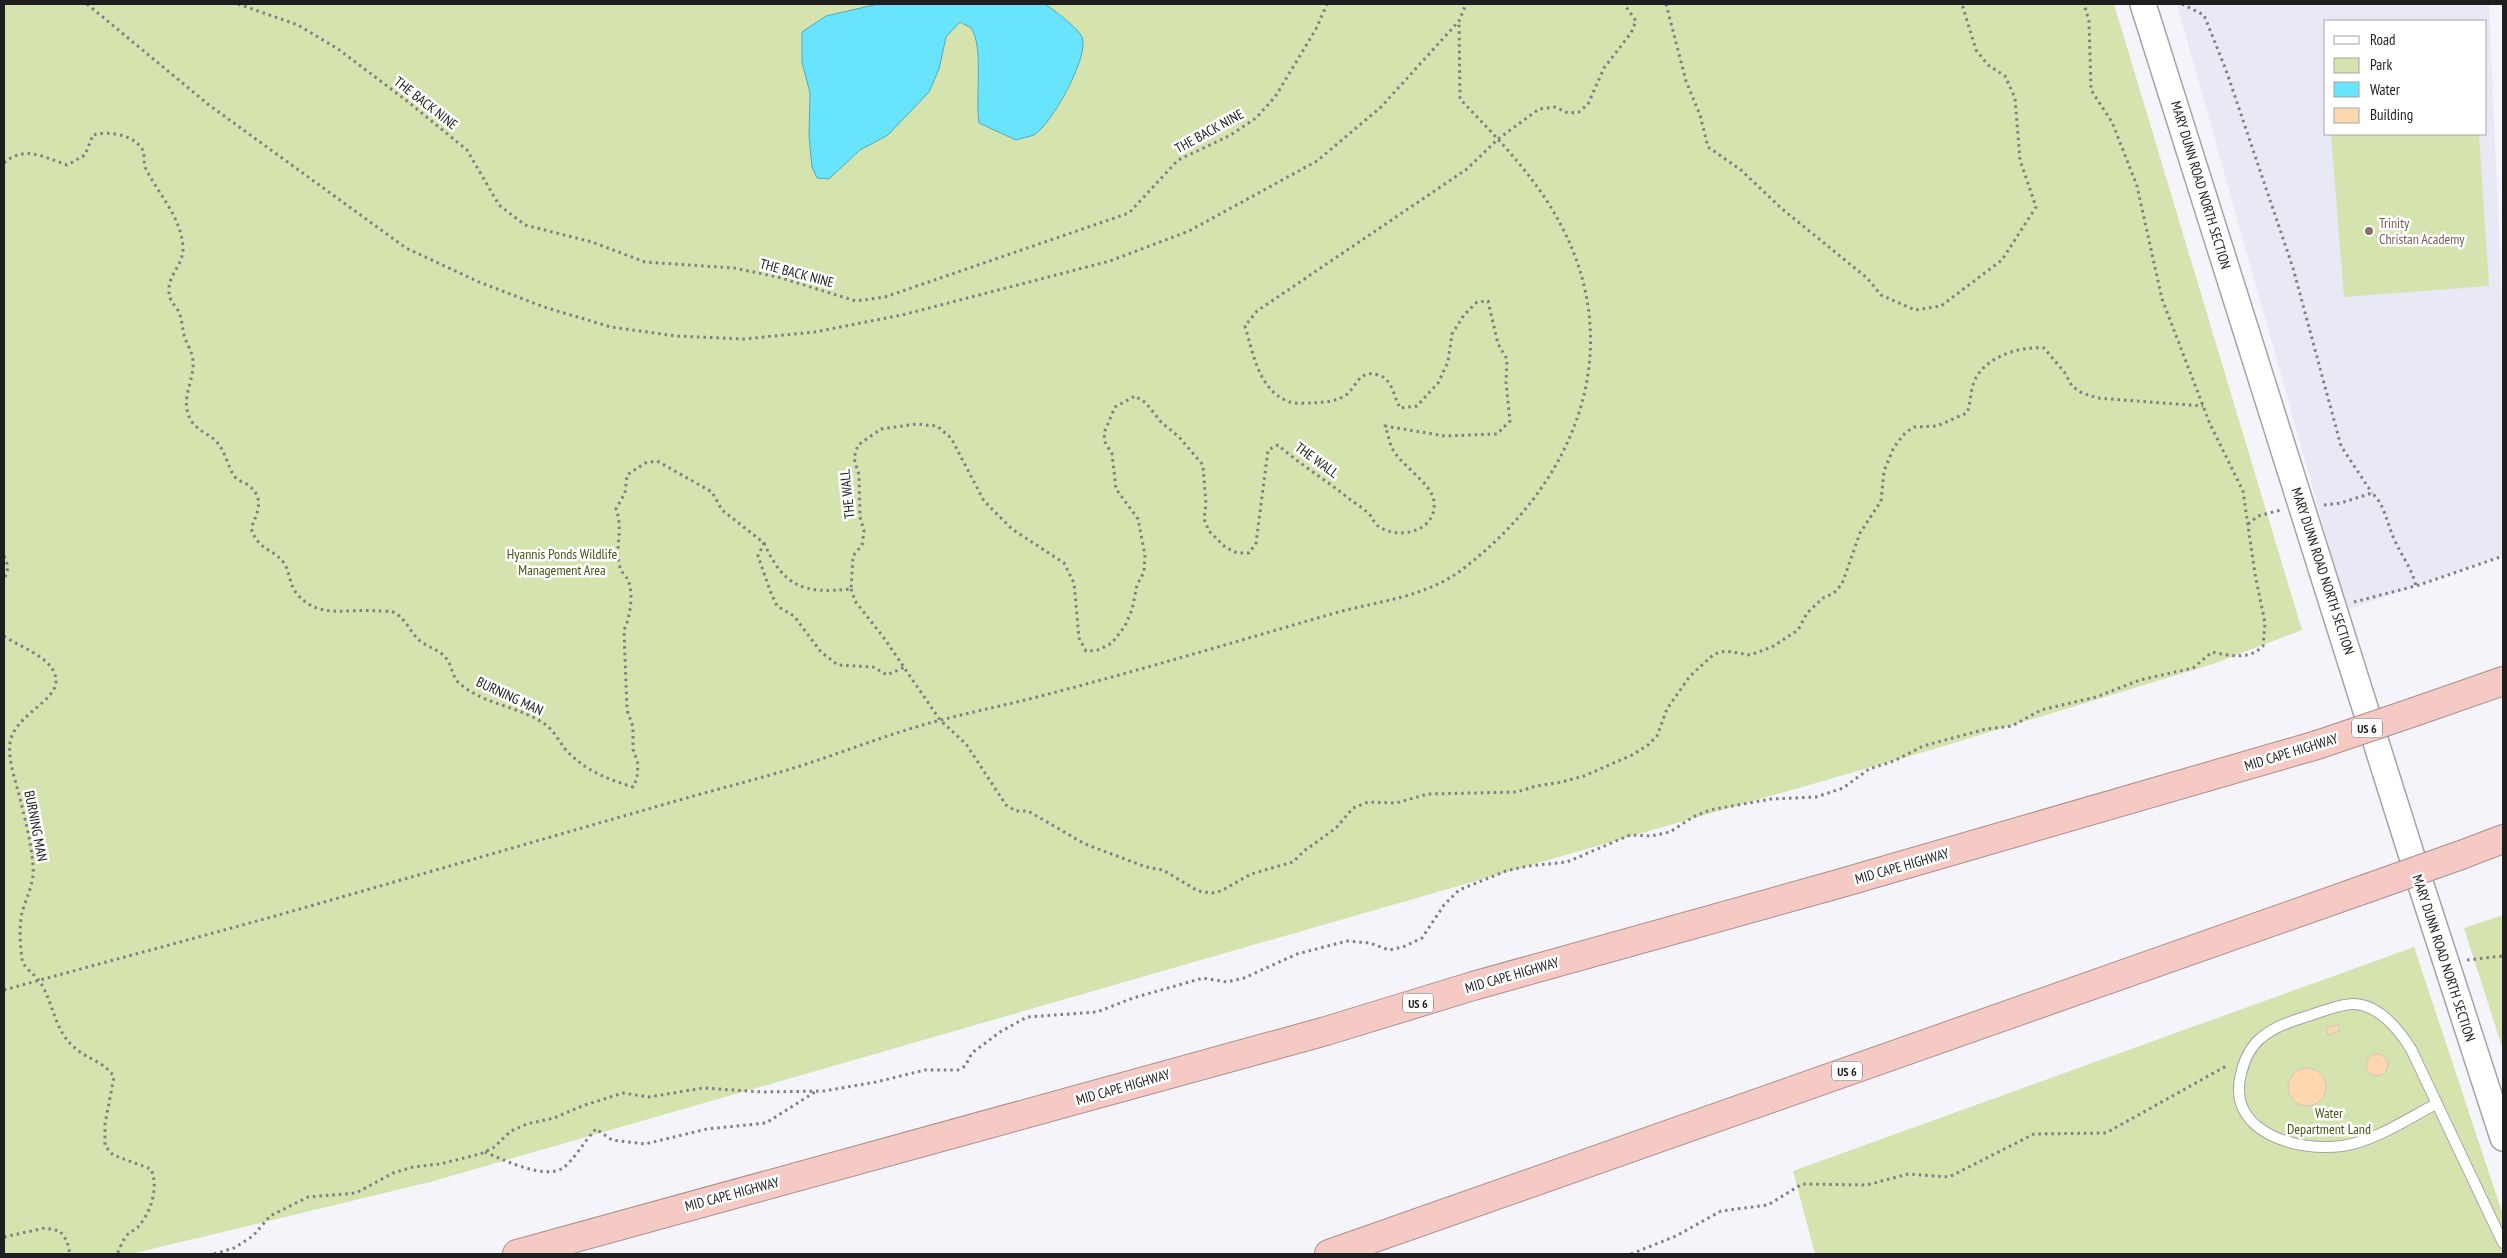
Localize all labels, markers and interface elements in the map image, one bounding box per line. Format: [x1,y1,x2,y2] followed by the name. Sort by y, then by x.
[2324,20,2487,135] legend
[2370,30,2396,49] text: Road
[2370,55,2392,74] text: Park
[391,73,461,133] street label: THE BACK NINE
[2370,80,2401,99] text: Water
[2167,99,2235,271] street label: MARY DUNN ROAD NORTH SECTION
[1171,105,1247,157] street label: THE BACK NINE
[2370,105,2413,124] text: Building
[2379,214,2465,248] place label: Trinity Christan Academy
[2363,225,2375,237] marker: Trinity Christan Academy
[758,254,836,292] street label: THE BACK NINE
[1292,438,1343,482] street label: THE WALL
[835,468,859,520] street label: THE WALL
[2287,485,2359,657] street label: MARY DUNN ROAD NORTH SECTION
[507,545,617,579] park label: Hyannis Ponds Wildlife Management Area
[474,673,546,719] street label: BURNING MAN
[2352,718,2382,738] road number: US 6
[2242,729,2341,775] street label: MID CAPE HIGHWAY
[20,789,52,863] street label: BURNING MAN
[1853,844,1952,888] street label: MID CAPE HIGHWAY
[2408,872,2480,1044] street label: MARY DUNN ROAD NORTH SECTION
[1463,953,1562,997] street label: MID CAPE HIGHWAY
[1403,994,1433,1012] road number: US 6
[1832,1062,1862,1080] road number: US 6
[1074,1065,1173,1109] street label: MID CAPE HIGHWAY
[2287,1104,2371,1138] park label: Water Department Land
[683,1173,782,1215] street label: MID CAPE HIGHWAY

